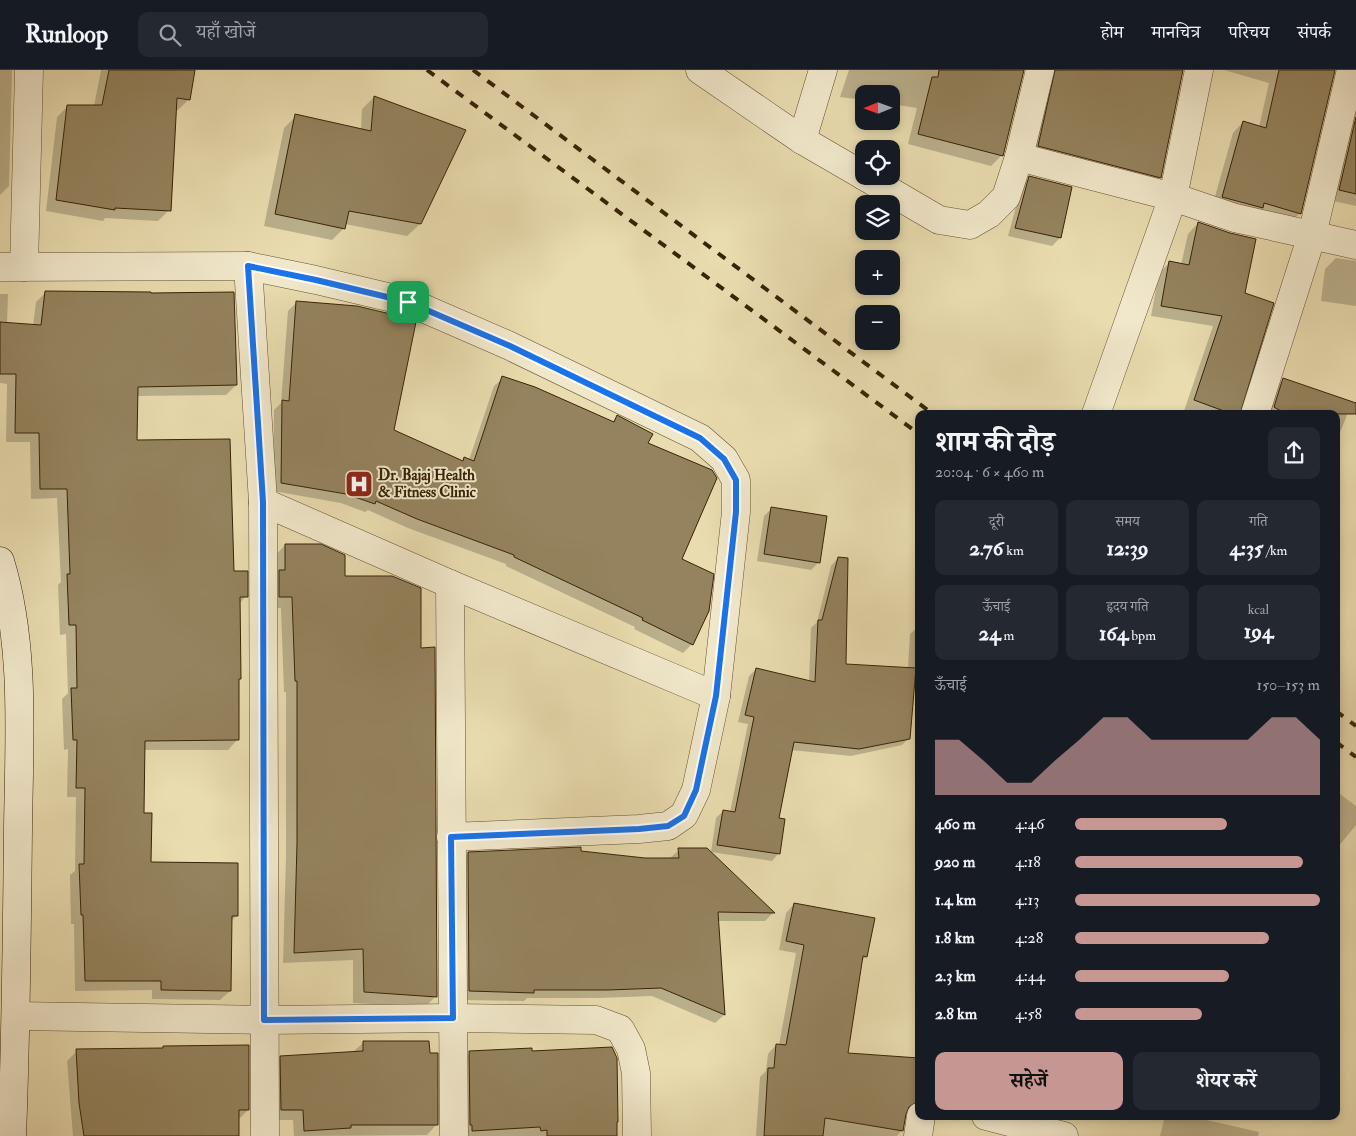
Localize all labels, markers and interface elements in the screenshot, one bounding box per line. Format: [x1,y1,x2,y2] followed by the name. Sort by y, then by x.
[138,12,488,57] search box
[25,19,108,50] text: Runloop
[196,20,256,44] text: यहाँ खोजें
[156,21,184,49] icon: search
[1101,21,1124,44] text: होम
[1152,21,1200,44] text: मानचित्र
[1228,21,1269,44] text: परिचय
[1297,21,1331,44] text: संपर्क
[855,85,900,130] north arrow
[855,85,900,350] map controls
[855,140,900,185] button: locate
[855,195,900,240] button: layers
[855,250,900,295] button: +
[387,281,429,323] pin
[394,288,422,316] icon: arrive
[855,305,900,350] button: −
[935,425,1055,460] text: शाम की दौड़
[1268,427,1320,479] button: share
[935,462,1044,482] text: 20:04 · 6 × 460 m
[378,466,477,502] place label: Dr. Bajaj Health & Fitness Clinic
[344,469,374,499] hospital icon: Dr. Bajaj Health & Fitness Clinic
[989,513,1004,530] text: दूरी
[1115,513,1140,530] text: समय
[1249,513,1268,530] text: गति
[969,535,1003,562] text: 2.76
[1106,535,1149,562] text: 12:39
[1230,535,1263,562] text: 4:35
[1003,542,1024,559] text: km
[1263,542,1287,559] text: /km
[983,598,1010,615] text: ऊँचाई
[1106,598,1149,615] text: हृदय गति
[1248,601,1269,618] text: kcal
[1244,618,1273,645] text: 194
[979,620,1001,647] text: 24
[1099,620,1128,647] text: 164
[1001,627,1014,644] text: m
[1128,627,1156,644] text: bpm
[935,675,967,695] text: ऊँचाई
[1257,675,1320,695] text: 150–153 m
[935,814,976,834] text: 460 m
[1015,814,1044,834] text: 4:46
[935,852,975,872] text: 920 m
[1015,852,1041,872] text: 4:18
[935,890,976,910] text: 1.4 km
[1015,890,1039,910] text: 4:13
[935,928,975,948] text: 1.8 km
[1015,928,1043,948] text: 4:28
[935,966,976,986] text: 2.3 km
[1015,966,1045,986] text: 4:44
[935,1004,977,1024] text: 2.8 km
[1015,1004,1042,1024] text: 4:58
[935,1052,1123,1110] button: सहेजें
[1133,1052,1320,1110] button: शेयर करें

